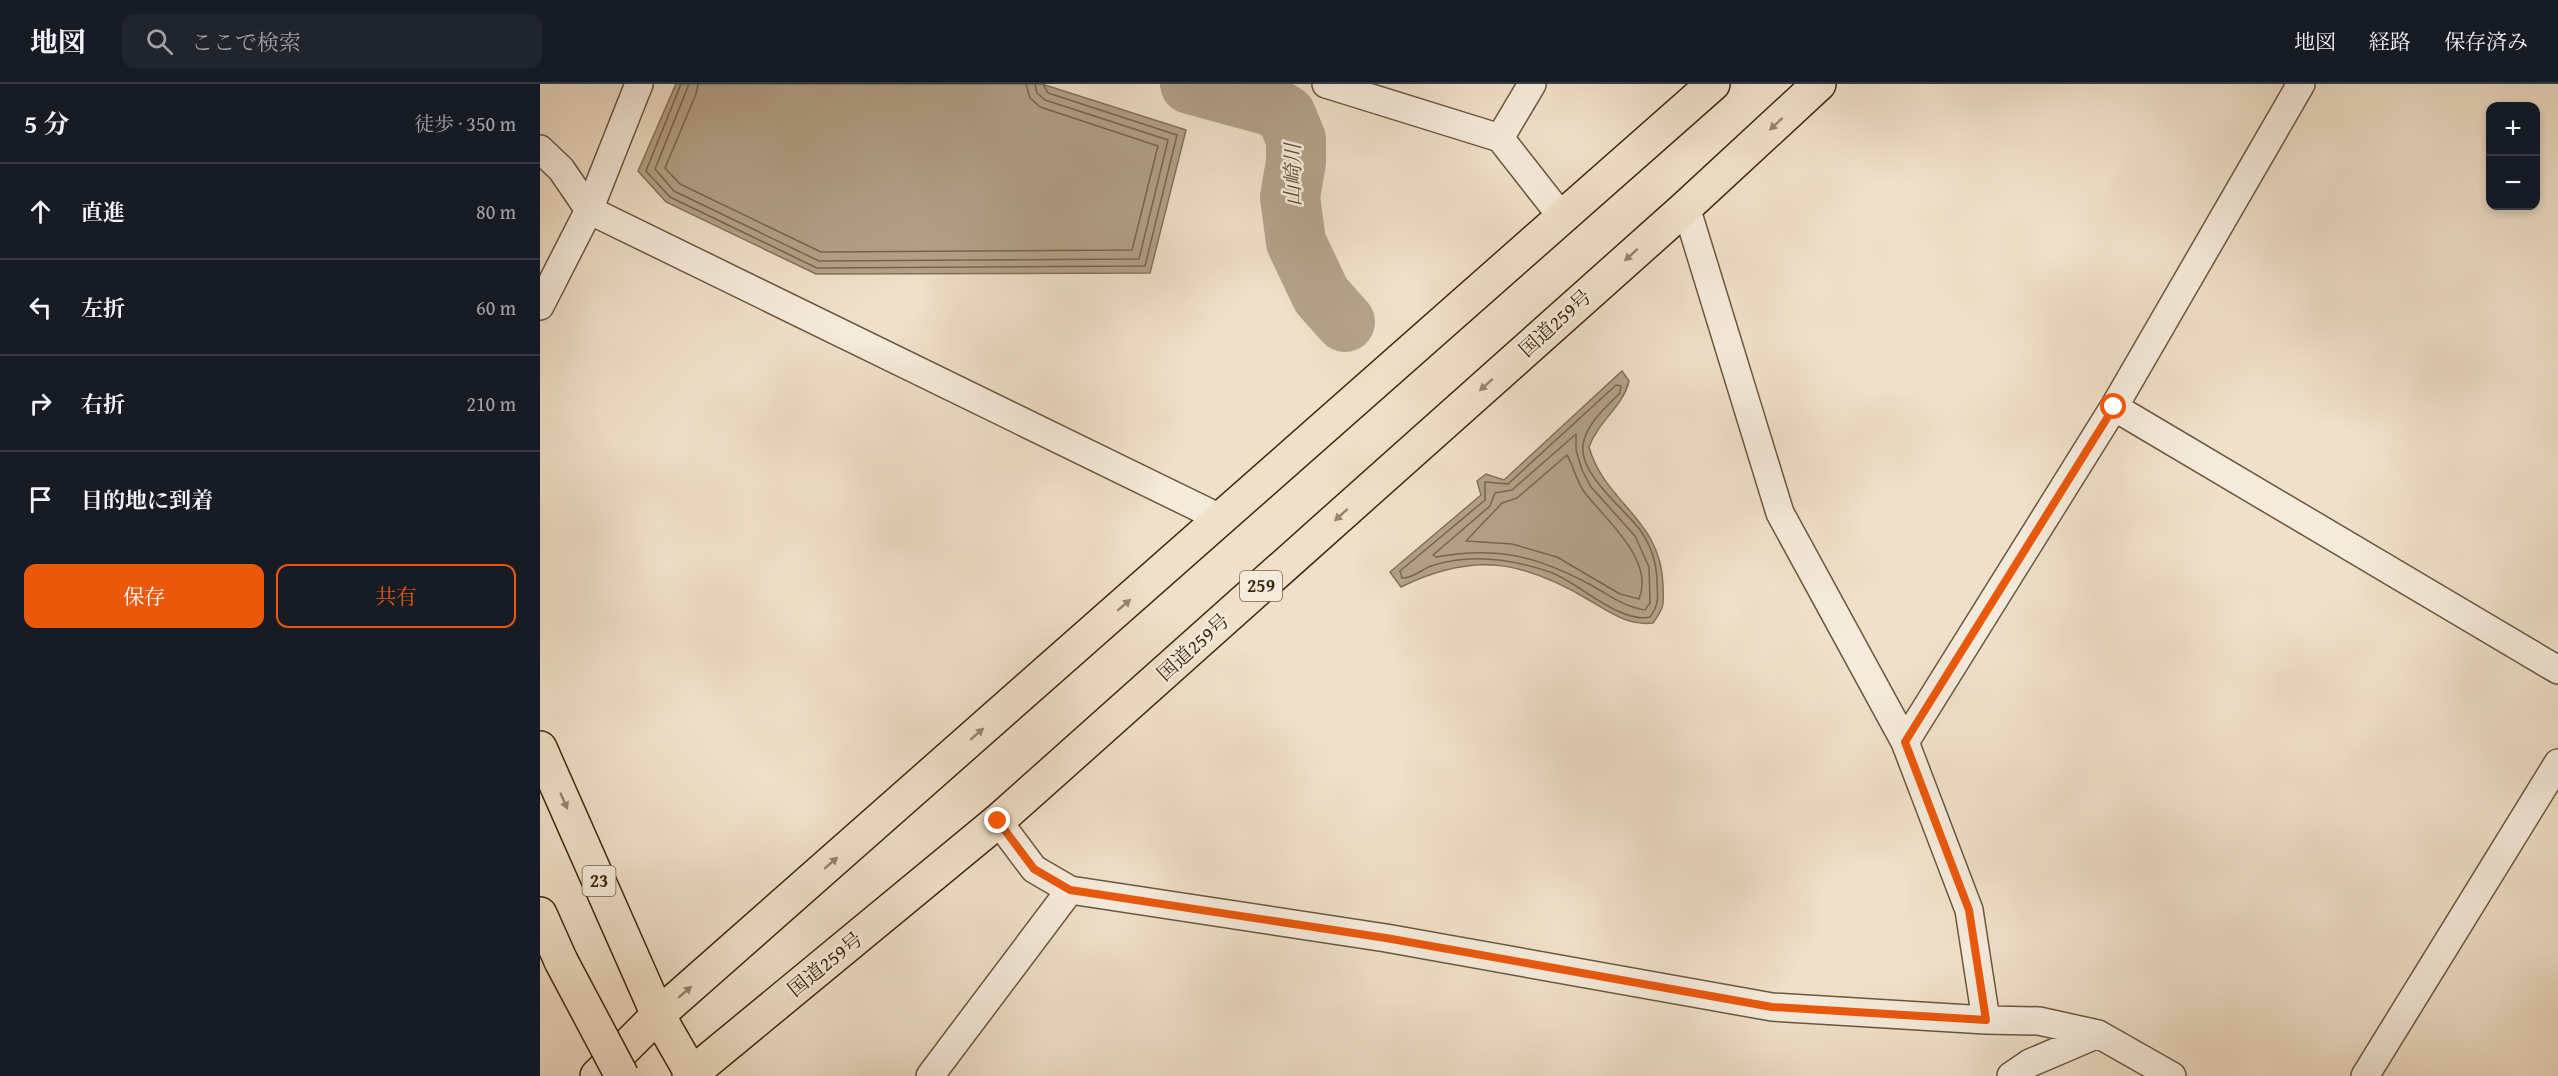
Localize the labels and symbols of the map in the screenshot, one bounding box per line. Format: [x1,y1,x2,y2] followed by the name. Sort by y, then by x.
[1768,117,1783,131] one-way arrow
[1277,142,1308,207] water label: 山崎川
[1624,248,1639,262] one-way arrow
[1512,282,1597,363] street label: 国道259号
[1479,378,1494,391] one-way arrow
[2100,393,2126,419] route start
[1334,508,1349,521] one-way arrow
[1240,571,1282,601] road number: 259
[1116,599,1131,612] one-way arrow
[1150,606,1235,687] street label: 国道259号
[969,728,984,741] one-way arrow
[559,792,569,810] one-way arrow
[984,807,1010,833] route end
[823,857,838,870] one-way arrow
[582,866,616,896] road number: 23
[781,924,868,1003] street label: 国道259号
[677,985,692,999] one-way arrow

